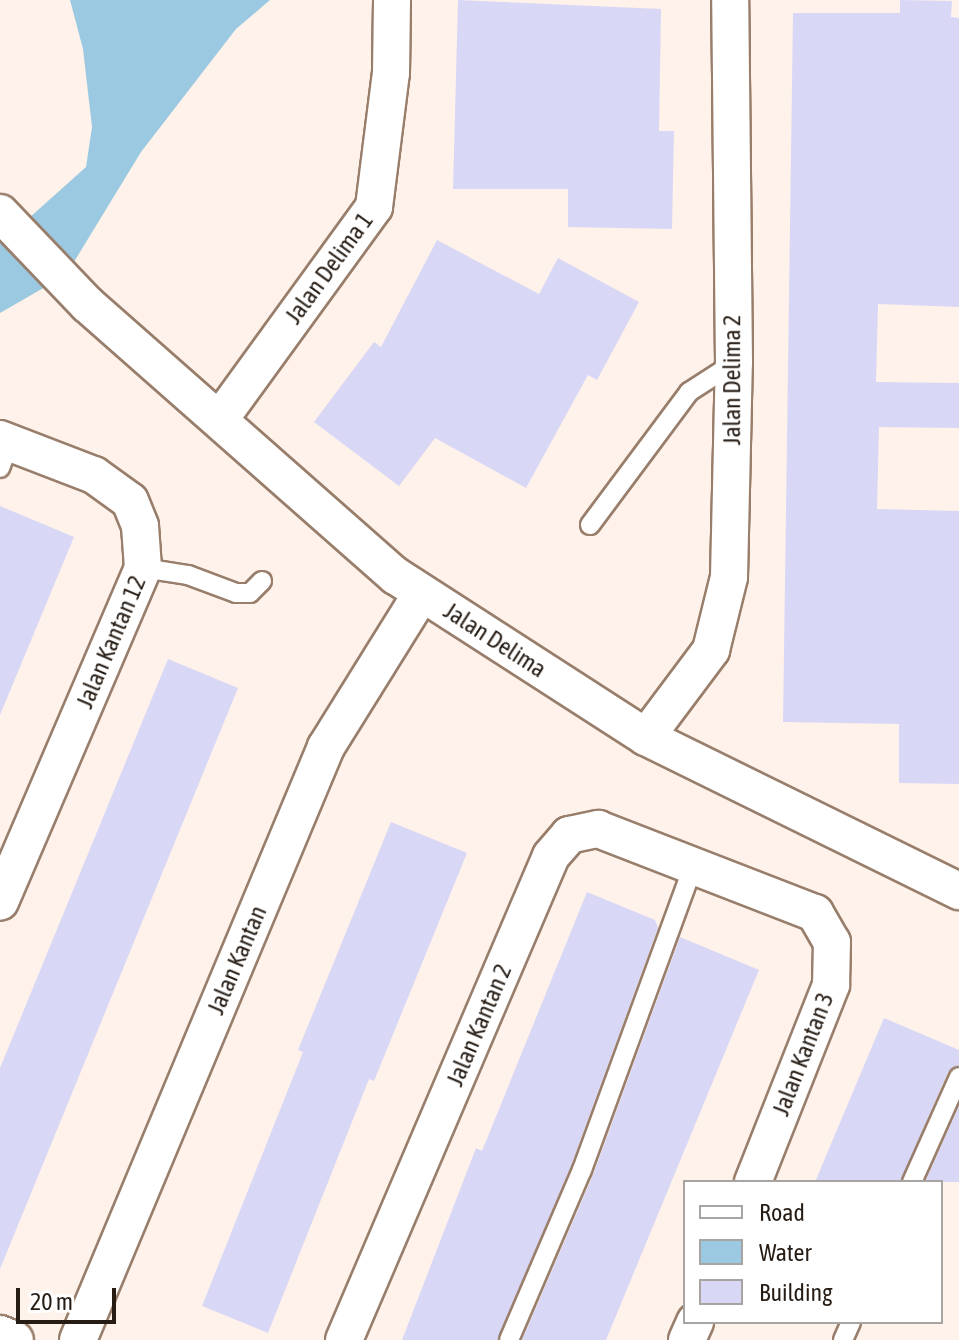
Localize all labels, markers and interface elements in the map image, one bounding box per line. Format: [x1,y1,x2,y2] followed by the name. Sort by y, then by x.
[279,207,379,329] street label: Jalan Delima 1
[718,315,746,445] street label: Jalan Delima 2
[70,572,152,712] street label: Jalan Kantan 12
[439,596,551,684] street label: Jalan Delima
[201,901,273,1019] street label: Jalan Kantan
[440,960,518,1090] street label: Jalan Kantan 2
[766,988,840,1120] street label: Jalan Kantan 3
[683,1180,943,1324] legend
[759,1199,805,1226] text: Road
[759,1239,812,1266] text: Water
[20,1272,120,1322] scale bar
[759,1279,832,1306] text: Building
[30,1288,73,1315] text: 20 m

